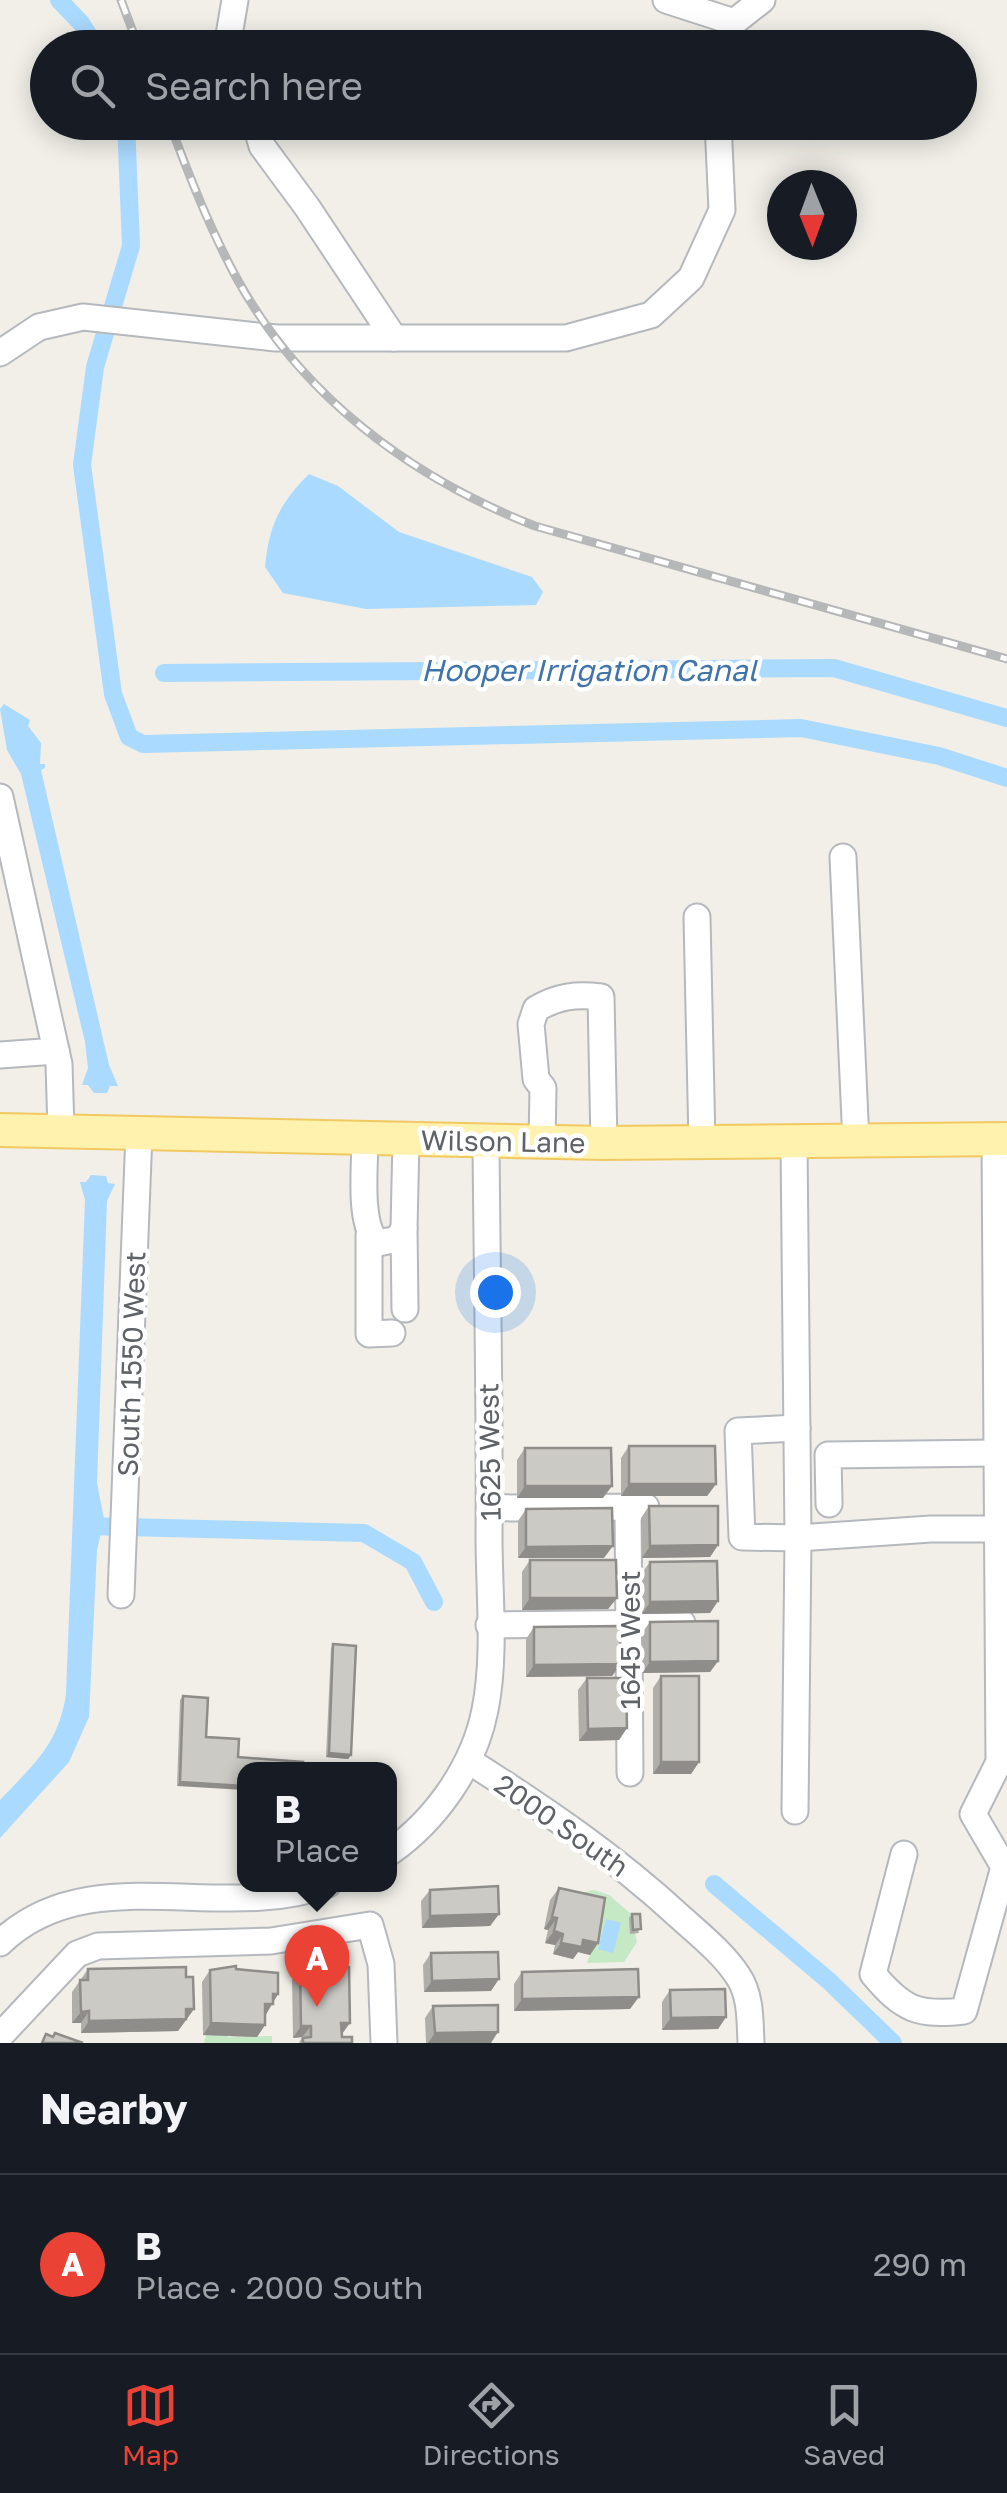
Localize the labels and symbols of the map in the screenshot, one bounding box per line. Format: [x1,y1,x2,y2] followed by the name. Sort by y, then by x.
[767,170,857,260] north arrow
[421,652,758,688] water label: Hooper Irrigation Canal
[420,1123,586,1159] street label: Wilson Lane
[111,1251,151,1477] street label: South 1550 West
[470,1267,521,1318] your location
[471,1383,507,1521] street label: 1625 West
[613,1571,646,1709] street label: 1645 West
[489,1767,635,1883] street label: 2000 South
[284,1924,350,2007] pin: A

